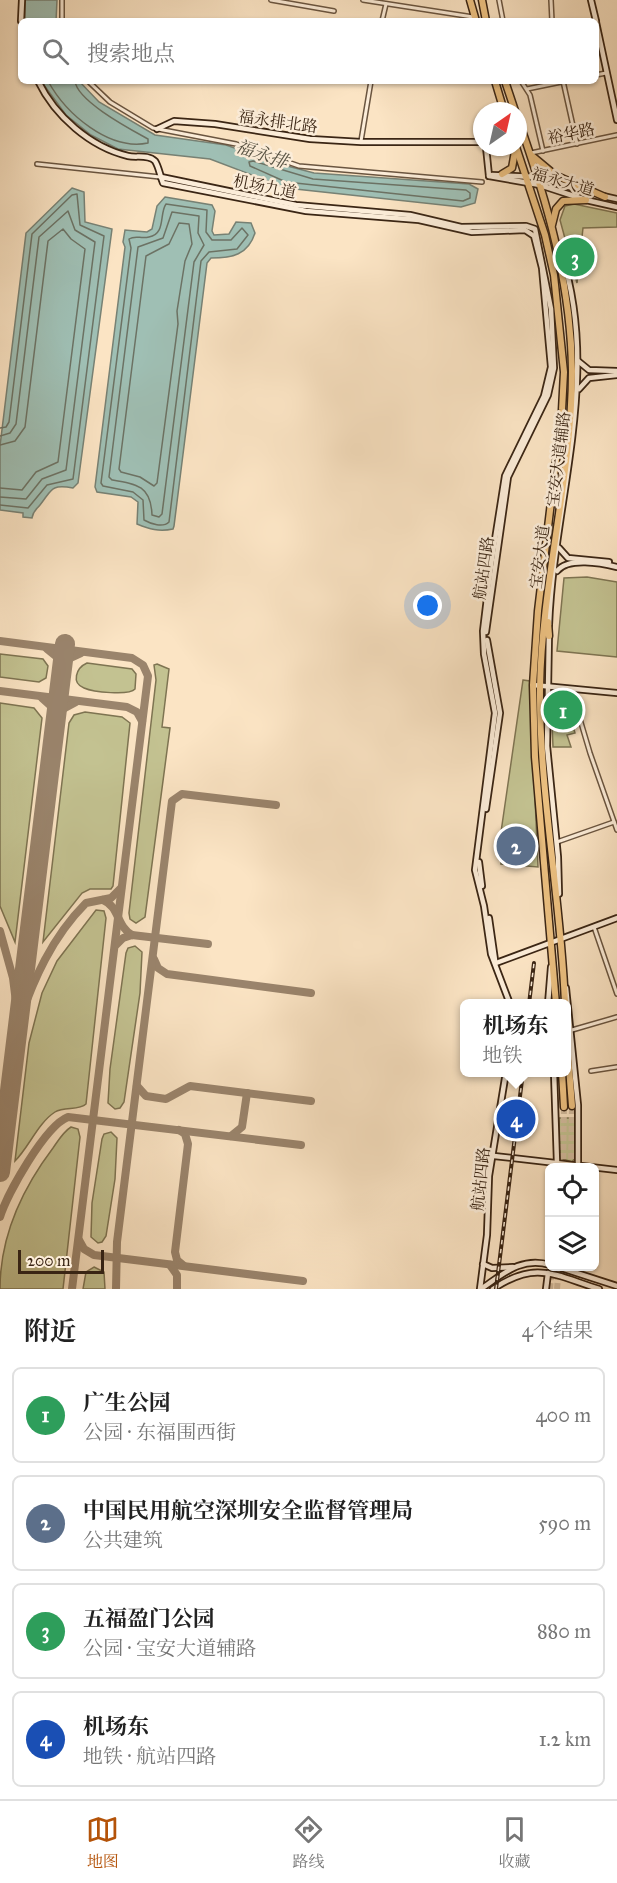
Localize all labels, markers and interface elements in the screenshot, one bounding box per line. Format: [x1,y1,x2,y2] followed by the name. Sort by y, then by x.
[18,18,599,84] search box
[39,35,72,68] icon: search
[87,40,175,67] text: 搜索地点
[473,102,527,156] north arrow
[237,107,319,136] street label: 福永排北路
[546,119,597,148] street label: 裕华路
[233,135,293,174] water label: 福永排
[529,164,596,199] street label: 福永大道
[232,171,298,202] street label: 机场九道
[556,234,594,280] pin: 3
[543,410,574,508] street label: 宝安大道辅路
[526,524,553,590] street label: 宝安大道
[470,535,497,601] street label: 航站四路
[413,591,442,620] your location
[544,688,582,732] pin: 1
[496,824,536,868] pin: 2
[460,999,571,1077] popup
[482,1012,549,1039] text: 机场东
[482,1043,522,1067] text: 地铁
[496,1096,536,1142] pin: 4
[468,1146,493,1212] street label: 航站四路
[545,1163,599,1271] map controls
[545,1163,599,1217] button: locate
[545,1217,599,1271] button: layers
[18,1247,104,1274] scale bar
[27,1251,70,1270] text: 200 m
[24,1315,76,1347] text: 附近
[522,1318,593,1342] text: 4个结果
[83,1389,171,1416] text: 广生公园
[42,1403,49,1427] text: 1
[535,1403,591,1427] text: 400 m
[83,1420,236,1444] text: 公园 · 东福围西街
[83,1497,413,1524] text: 中国民用航空深圳安全监督管理局
[41,1511,50,1535] text: 2
[538,1511,591,1535] text: 590 m
[83,1528,163,1552] text: 公共建筑
[83,1605,215,1632] text: 五福盈门公园
[42,1619,50,1643] text: 3
[537,1619,591,1643] text: 880 m
[83,1636,256,1660] text: 公园 · 宝安大道辅路
[83,1713,149,1740] text: 机场东
[40,1727,51,1751] text: 4
[539,1727,591,1751] text: 1.2 km
[83,1744,216,1768] text: 地铁 · 航站四路
[86,1813,119,1872] tab: 地图
[292,1813,325,1872] tab: 路线
[498,1813,531,1872] tab: 收藏

